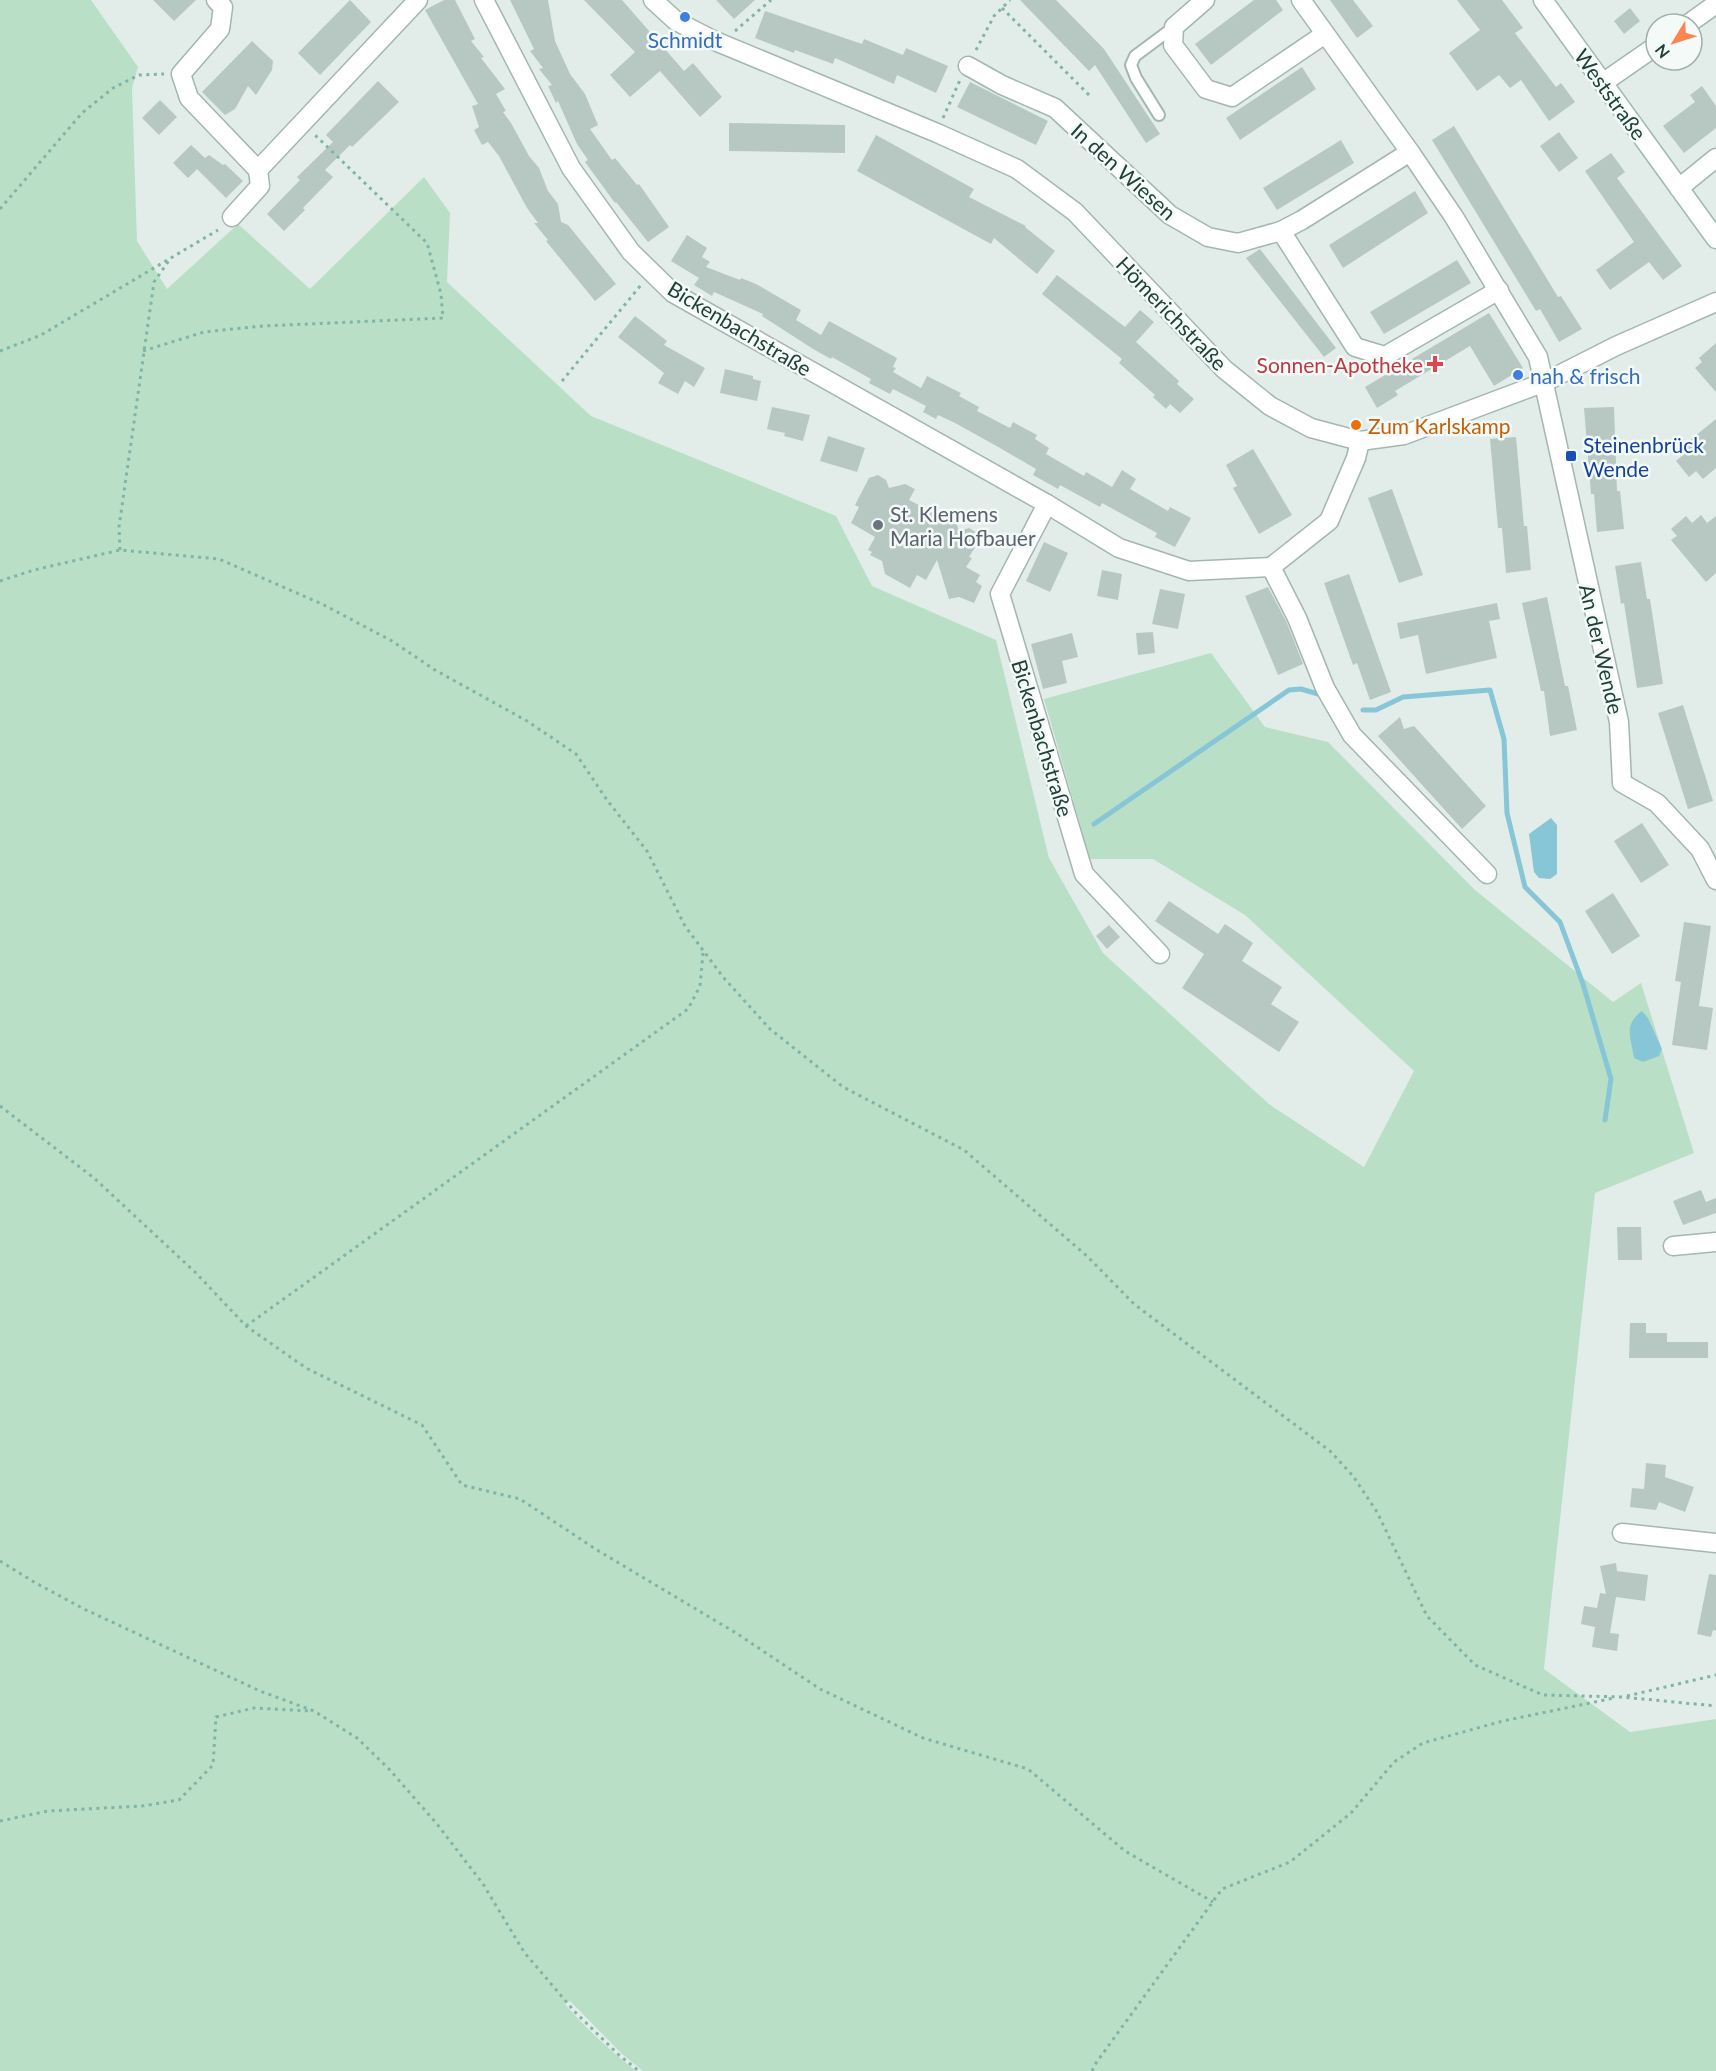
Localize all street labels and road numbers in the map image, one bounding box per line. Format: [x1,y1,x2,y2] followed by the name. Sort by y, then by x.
[1570,44,1652,144] street label: Weststraße
[1067,117,1181,225] street label: In den Wiesen
[1112,251,1232,375] street label: Hömerichstraße
[664,275,816,381] street label: Bickenbachstraße
[1575,582,1629,716] street label: An der Wende
[1007,656,1079,820] street label: Bickenbachstraße

